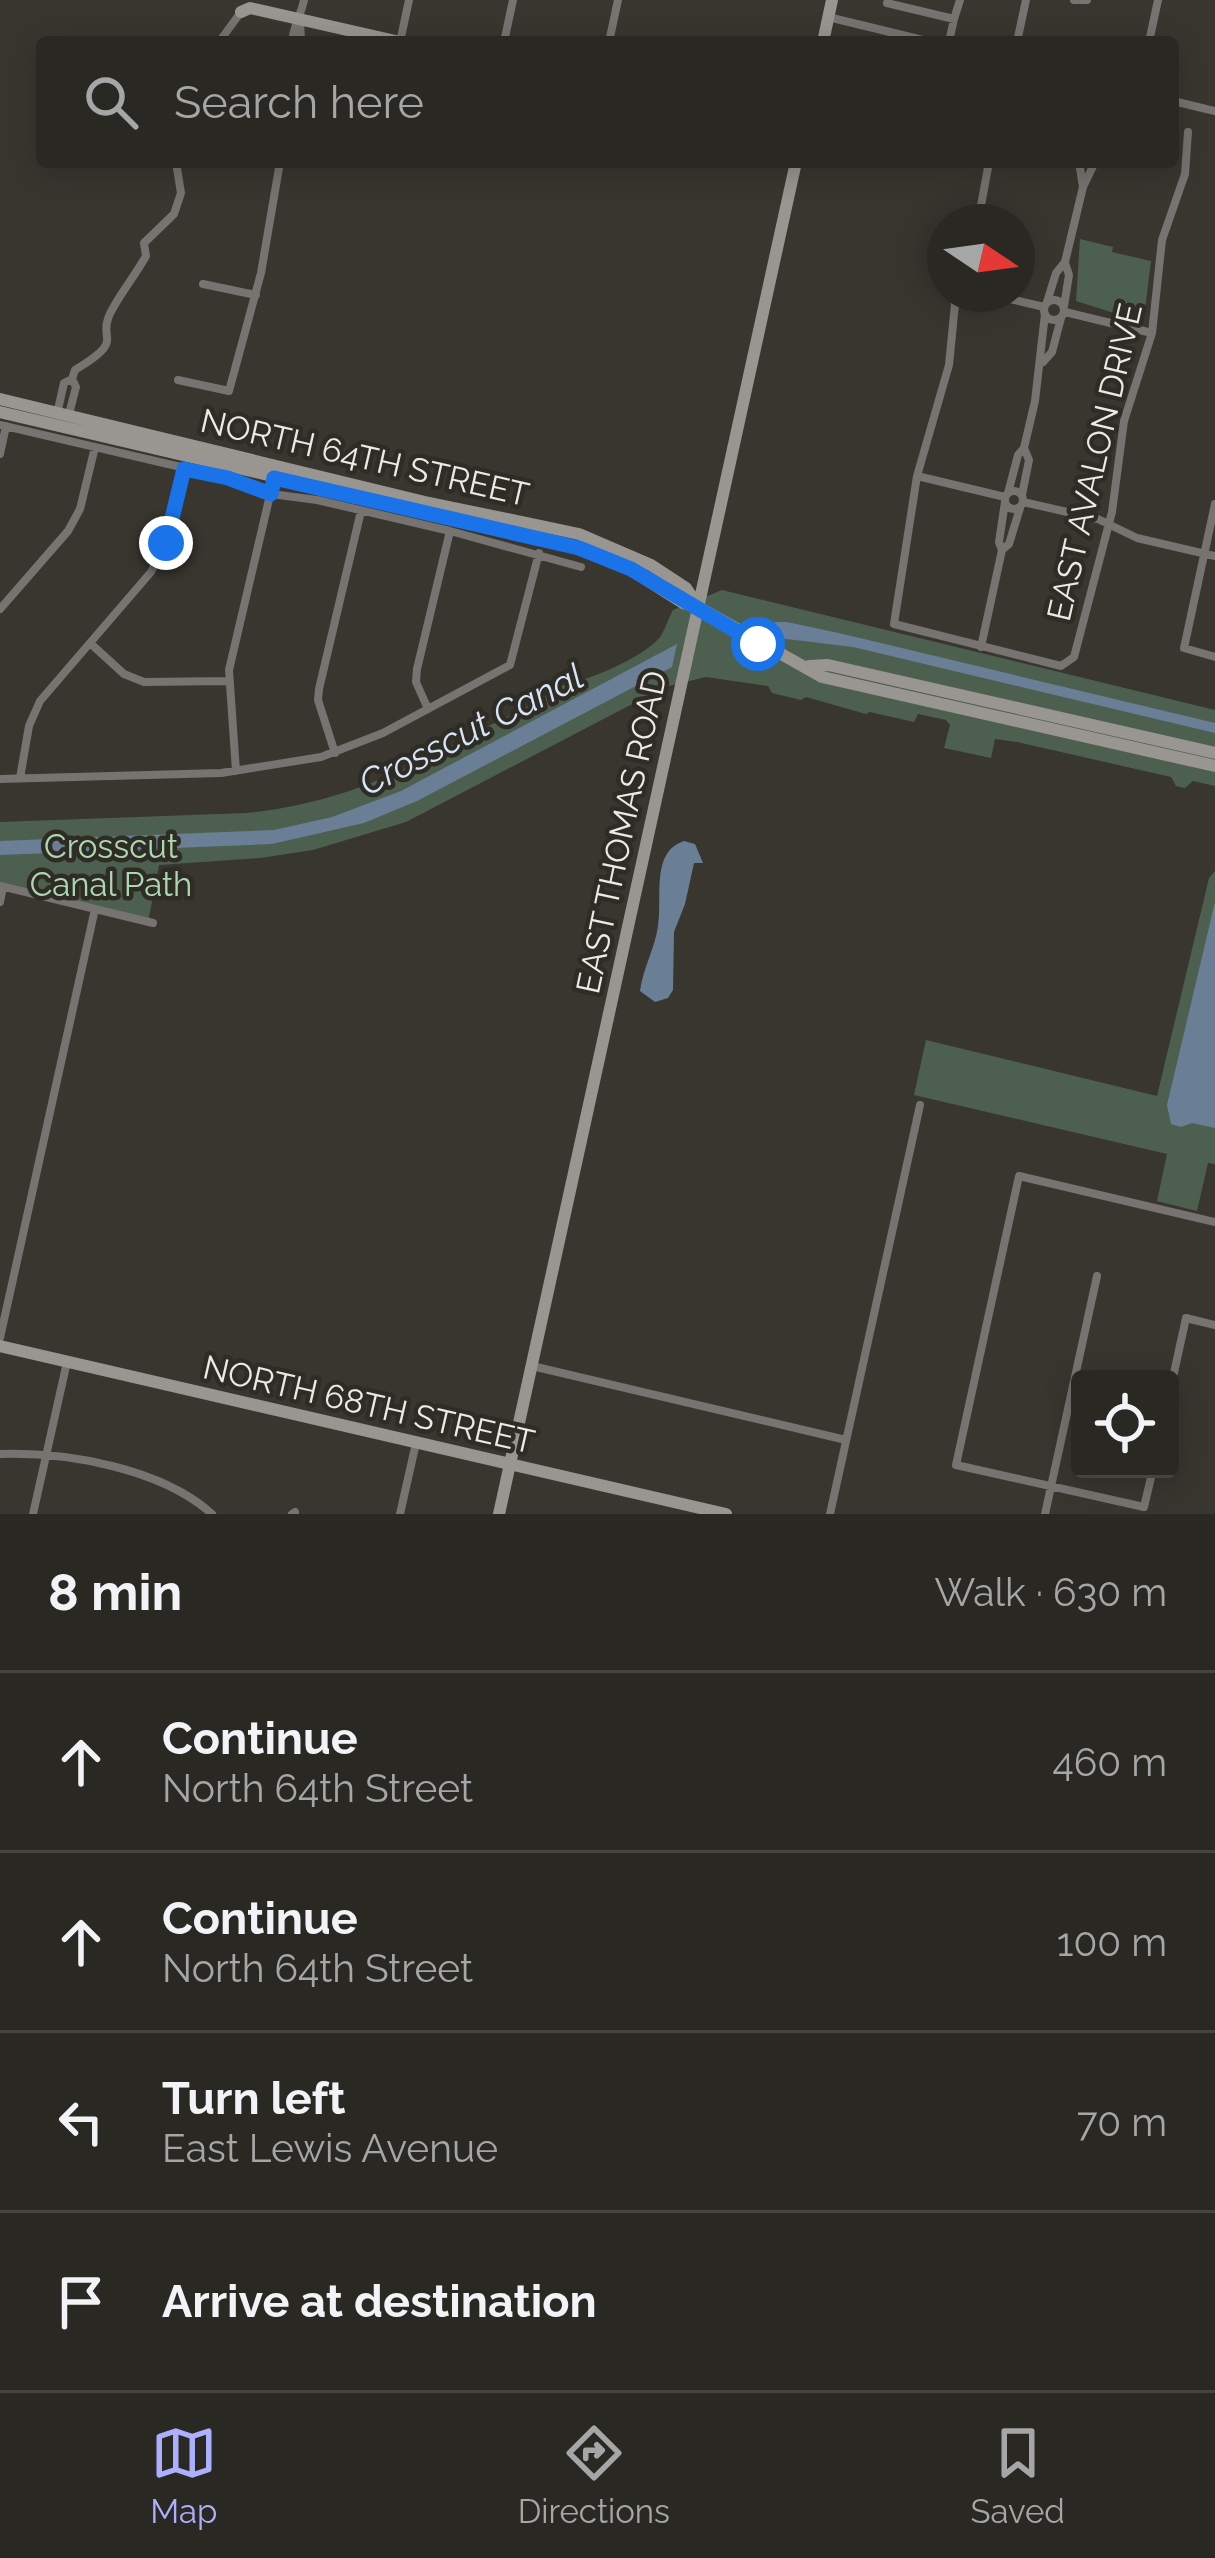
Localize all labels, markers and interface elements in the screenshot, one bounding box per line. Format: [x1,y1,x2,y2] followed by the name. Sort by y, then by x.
[36,36,1179,168] search box
[78,69,144,135] icon: search
[174,76,424,129] text: Search here
[927,204,1035,312] north arrow
[1039,300,1150,625] street label: EAST AVALON DRIVE
[197,401,533,514] street label: NORTH 64TH STREET
[139,516,193,570] route end
[731,617,785,671] route start
[352,654,590,804] water label: Crosscut Canal
[568,667,675,997] street label: EAST THOMAS ROAD
[30,827,192,904] park label: Crosscut Canal Path
[199,1347,538,1462] street label: NORTH 68TH STREET
[1071,1370,1179,1478] map controls
[1071,1370,1179,1478] button: locate
[48,1562,182,1622] text: 8 min
[934,1569,1167,1615] text: Walk · 630 m
[162,1712,358,1765] text: Continue
[48,1729,114,1795] icon: ahead
[1053,1739,1167,1785] text: 460 m
[162,1765,473,1811] text: North 64th Street
[162,1892,358,1945] text: Continue
[48,1909,114,1975] icon: ahead
[1057,1919,1167,1965] text: 100 m
[162,1945,473,1991] text: North 64th Street
[162,2072,345,2125] text: Turn left
[48,2089,114,2155] icon: left
[1077,2099,1167,2145] text: 70 m
[162,2125,498,2171] text: East Lewis Avenue
[48,2269,114,2335] icon: arrive
[162,2275,597,2328] text: Arrive at destination
[150,2420,217,2531] tab: Map
[518,2420,670,2531] tab: Directions
[970,2420,1065,2531] tab: Saved

